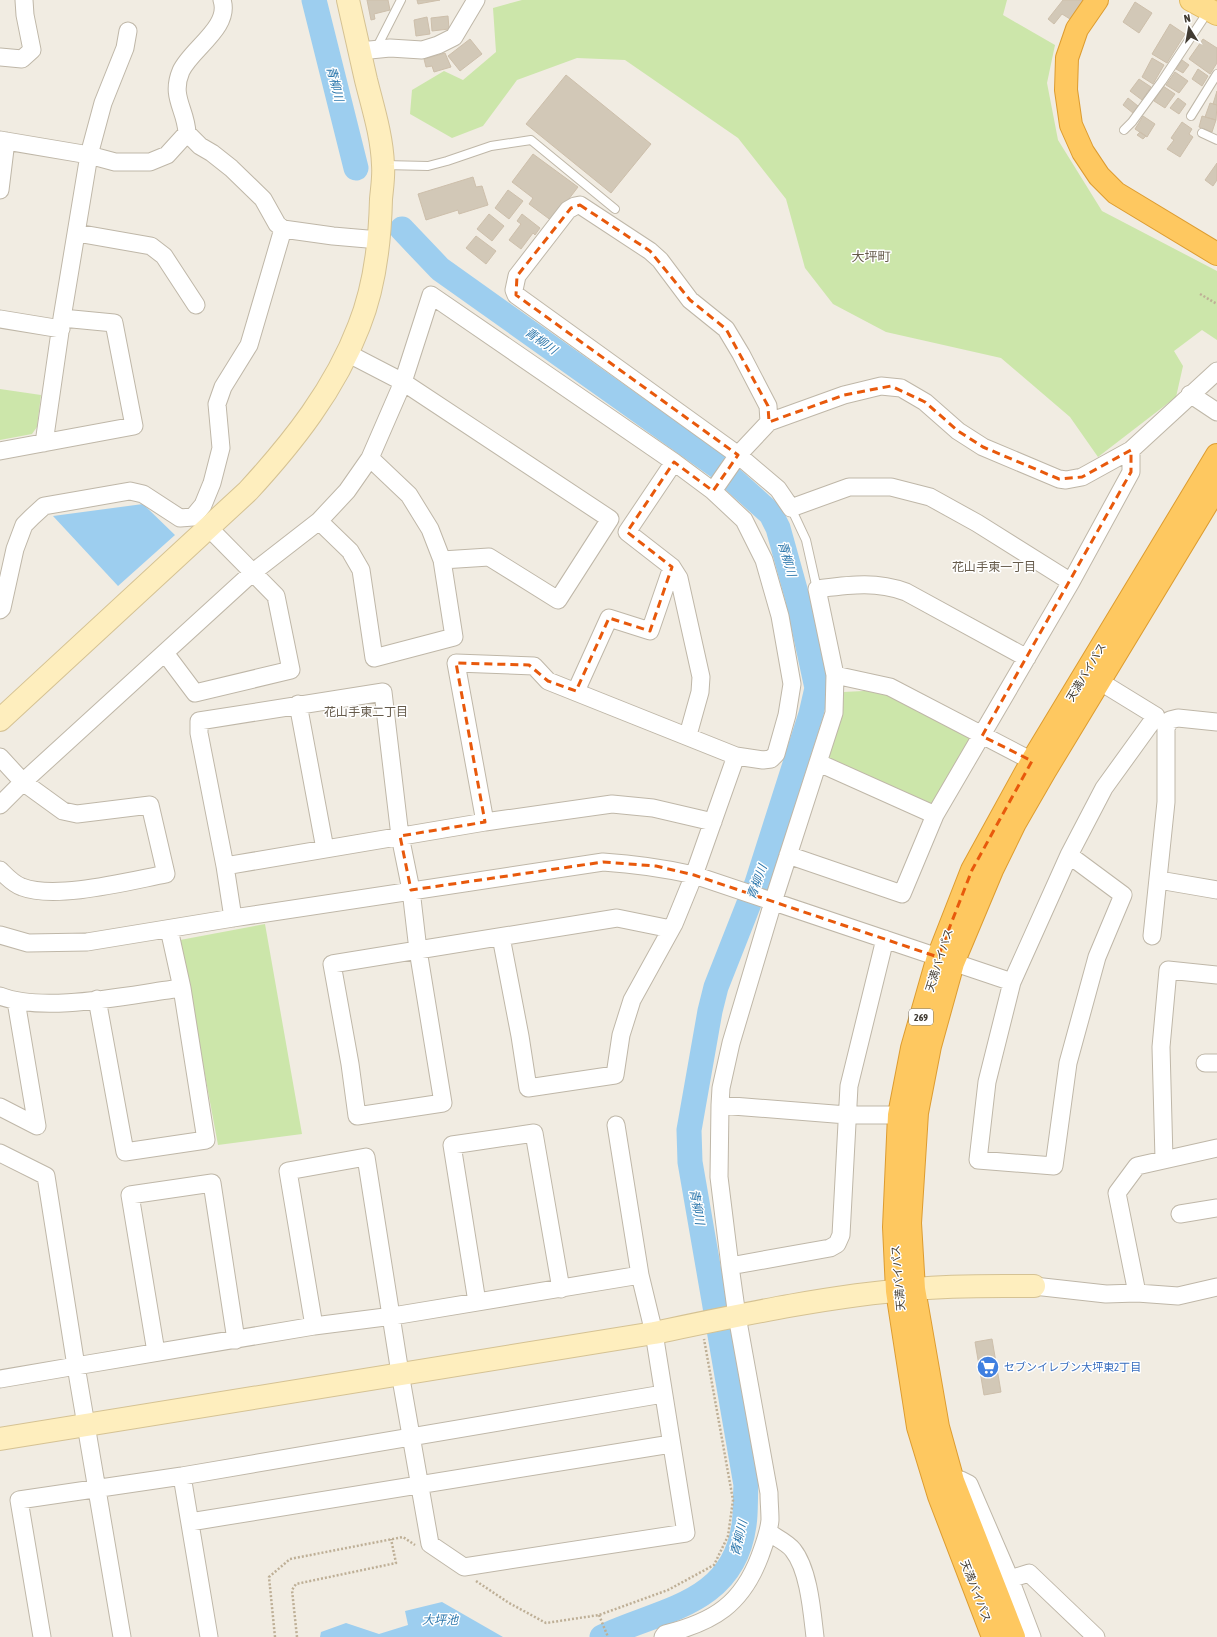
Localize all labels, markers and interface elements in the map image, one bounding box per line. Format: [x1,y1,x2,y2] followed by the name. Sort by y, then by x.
[1169,8,1209,48] north arrow
[1183,12,1191,25] text: N
[324,65,347,105] water label: 青柳川
[851,249,891,264] district label: 大坪町
[522,325,561,358] water label: 青柳川
[775,540,799,580] water label: 青柳川
[952,560,1036,574] district label: 花山手東一丁目
[1064,641,1108,703] street label: 天満バイパス
[324,705,408,719] district label: 花山手東二丁目
[744,861,770,901] water label: 青柳川
[923,927,955,993] street label: 天満バイパス
[909,1009,933,1025] road number: 269
[687,1188,707,1228] water label: 青柳川
[889,1245,907,1311] street label: 天満バイパス
[975,1354,1001,1380] supermarket icon: セブンイレブン大坪東2丁目
[1004,1361,1141,1373] place label: セブンイレブン大坪東2丁目
[728,1517,750,1557] water label: 青柳川
[959,1558,993,1624] street label: 天満バイパス
[422,1613,459,1627] water label: 大坪池

